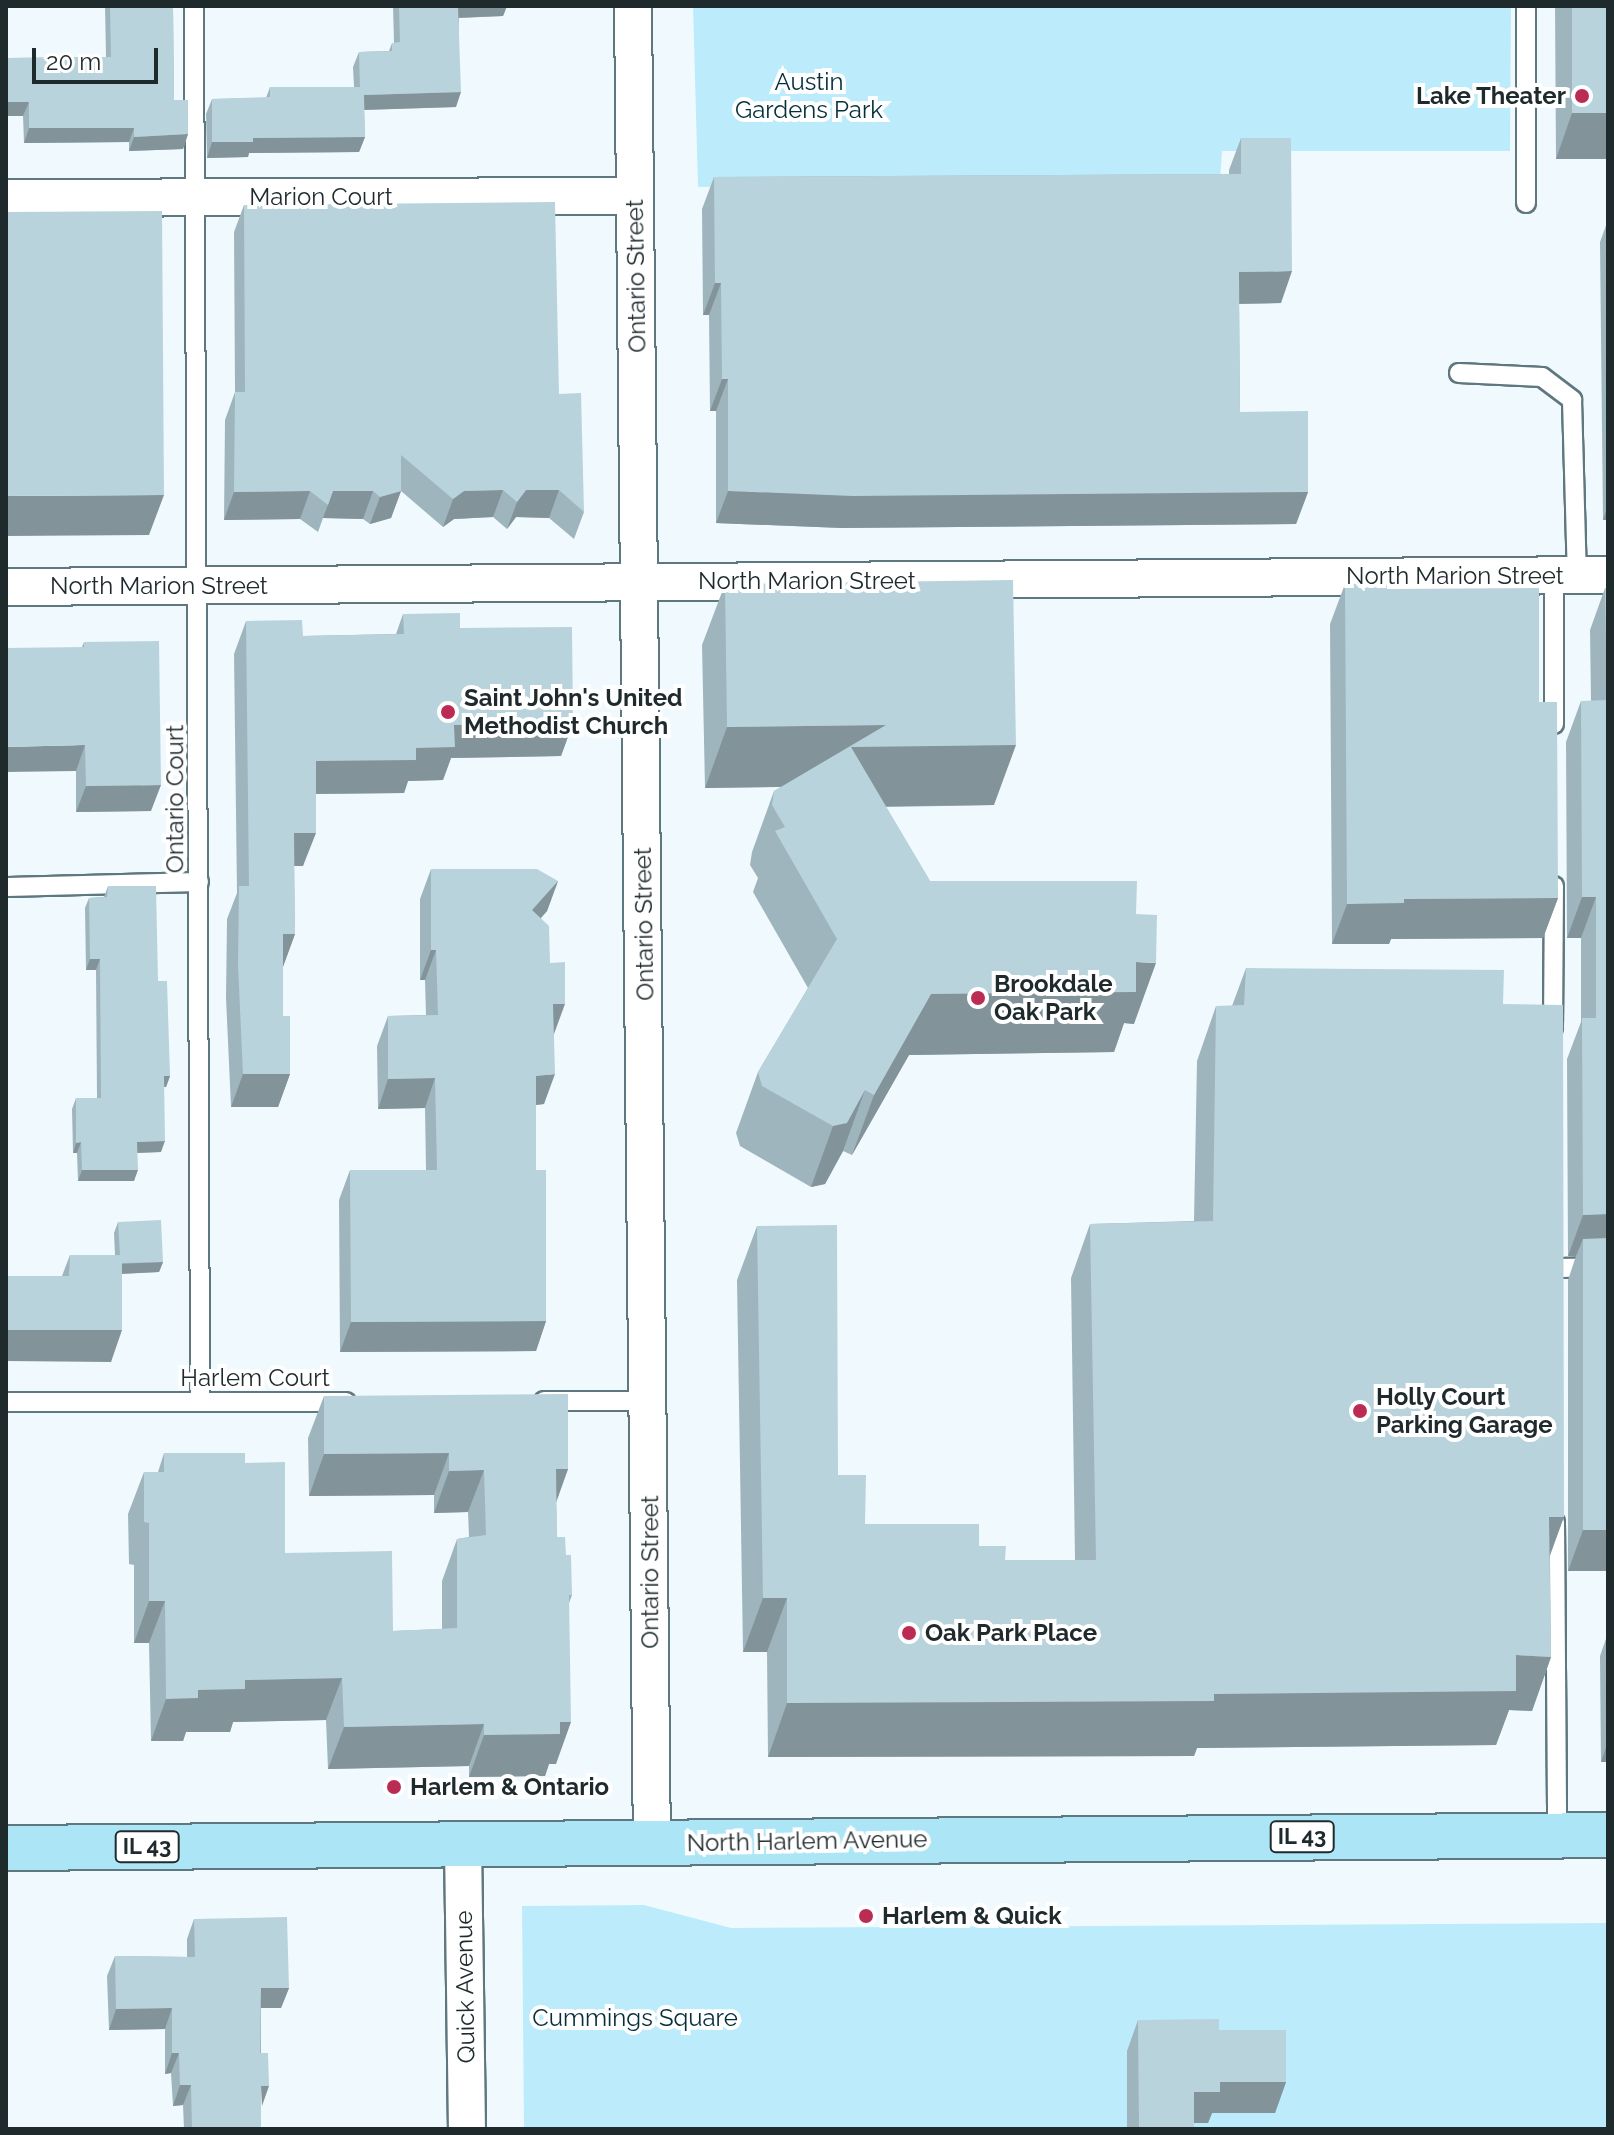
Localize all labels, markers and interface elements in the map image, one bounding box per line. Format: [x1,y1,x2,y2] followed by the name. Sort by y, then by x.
[36,32,162,82] scale bar
[46,47,101,76] text: 20 m
[735,68,883,124] park label: Austin Gardens Park
[1415,82,1566,110] place label: Lake Theater
[1573,87,1591,105] marker: Lake Theater
[249,183,393,211] street label: Marion Court
[620,199,652,353] street label: Ontario Street
[1346,562,1564,590] street label: North Marion Street
[698,567,916,595] street label: North Marion Street
[50,572,268,600] street label: North Marion Street
[464,684,683,740] place label: Saint John's United Methodist Church
[439,703,457,721] marker: Saint John's United Methodist Church
[161,725,189,873] street label: Ontario Court
[628,847,660,1001] street label: Ontario Street
[994,970,1113,1026] place label: Brookdale Oak Park
[969,989,987,1007] marker: Brookdale Oak Park
[180,1364,330,1392] street label: Harlem Court
[1376,1383,1553,1439] place label: Holly Court Parking Garage
[1351,1402,1369,1420] marker: Holly Court Parking Garage
[636,1495,664,1649] street label: Ontario Street
[925,1619,1097,1647] place label: Oak Park Place
[900,1624,918,1642] marker: Oak Park Place
[410,1773,609,1801] place label: Harlem & Ontario
[385,1778,403,1796] marker: Harlem & Ontario
[1268,1819,1336,1855] road number: IL 43
[686,1824,928,1858] street label: North Harlem Avenue
[113,1829,181,1865] road number: IL 43
[882,1902,1062,1930] place label: Harlem & Quick
[857,1907,875,1925] marker: Harlem & Quick
[449,1910,481,2064] street label: Quick Avenue
[532,2004,738,2032] park label: Cummings Square

